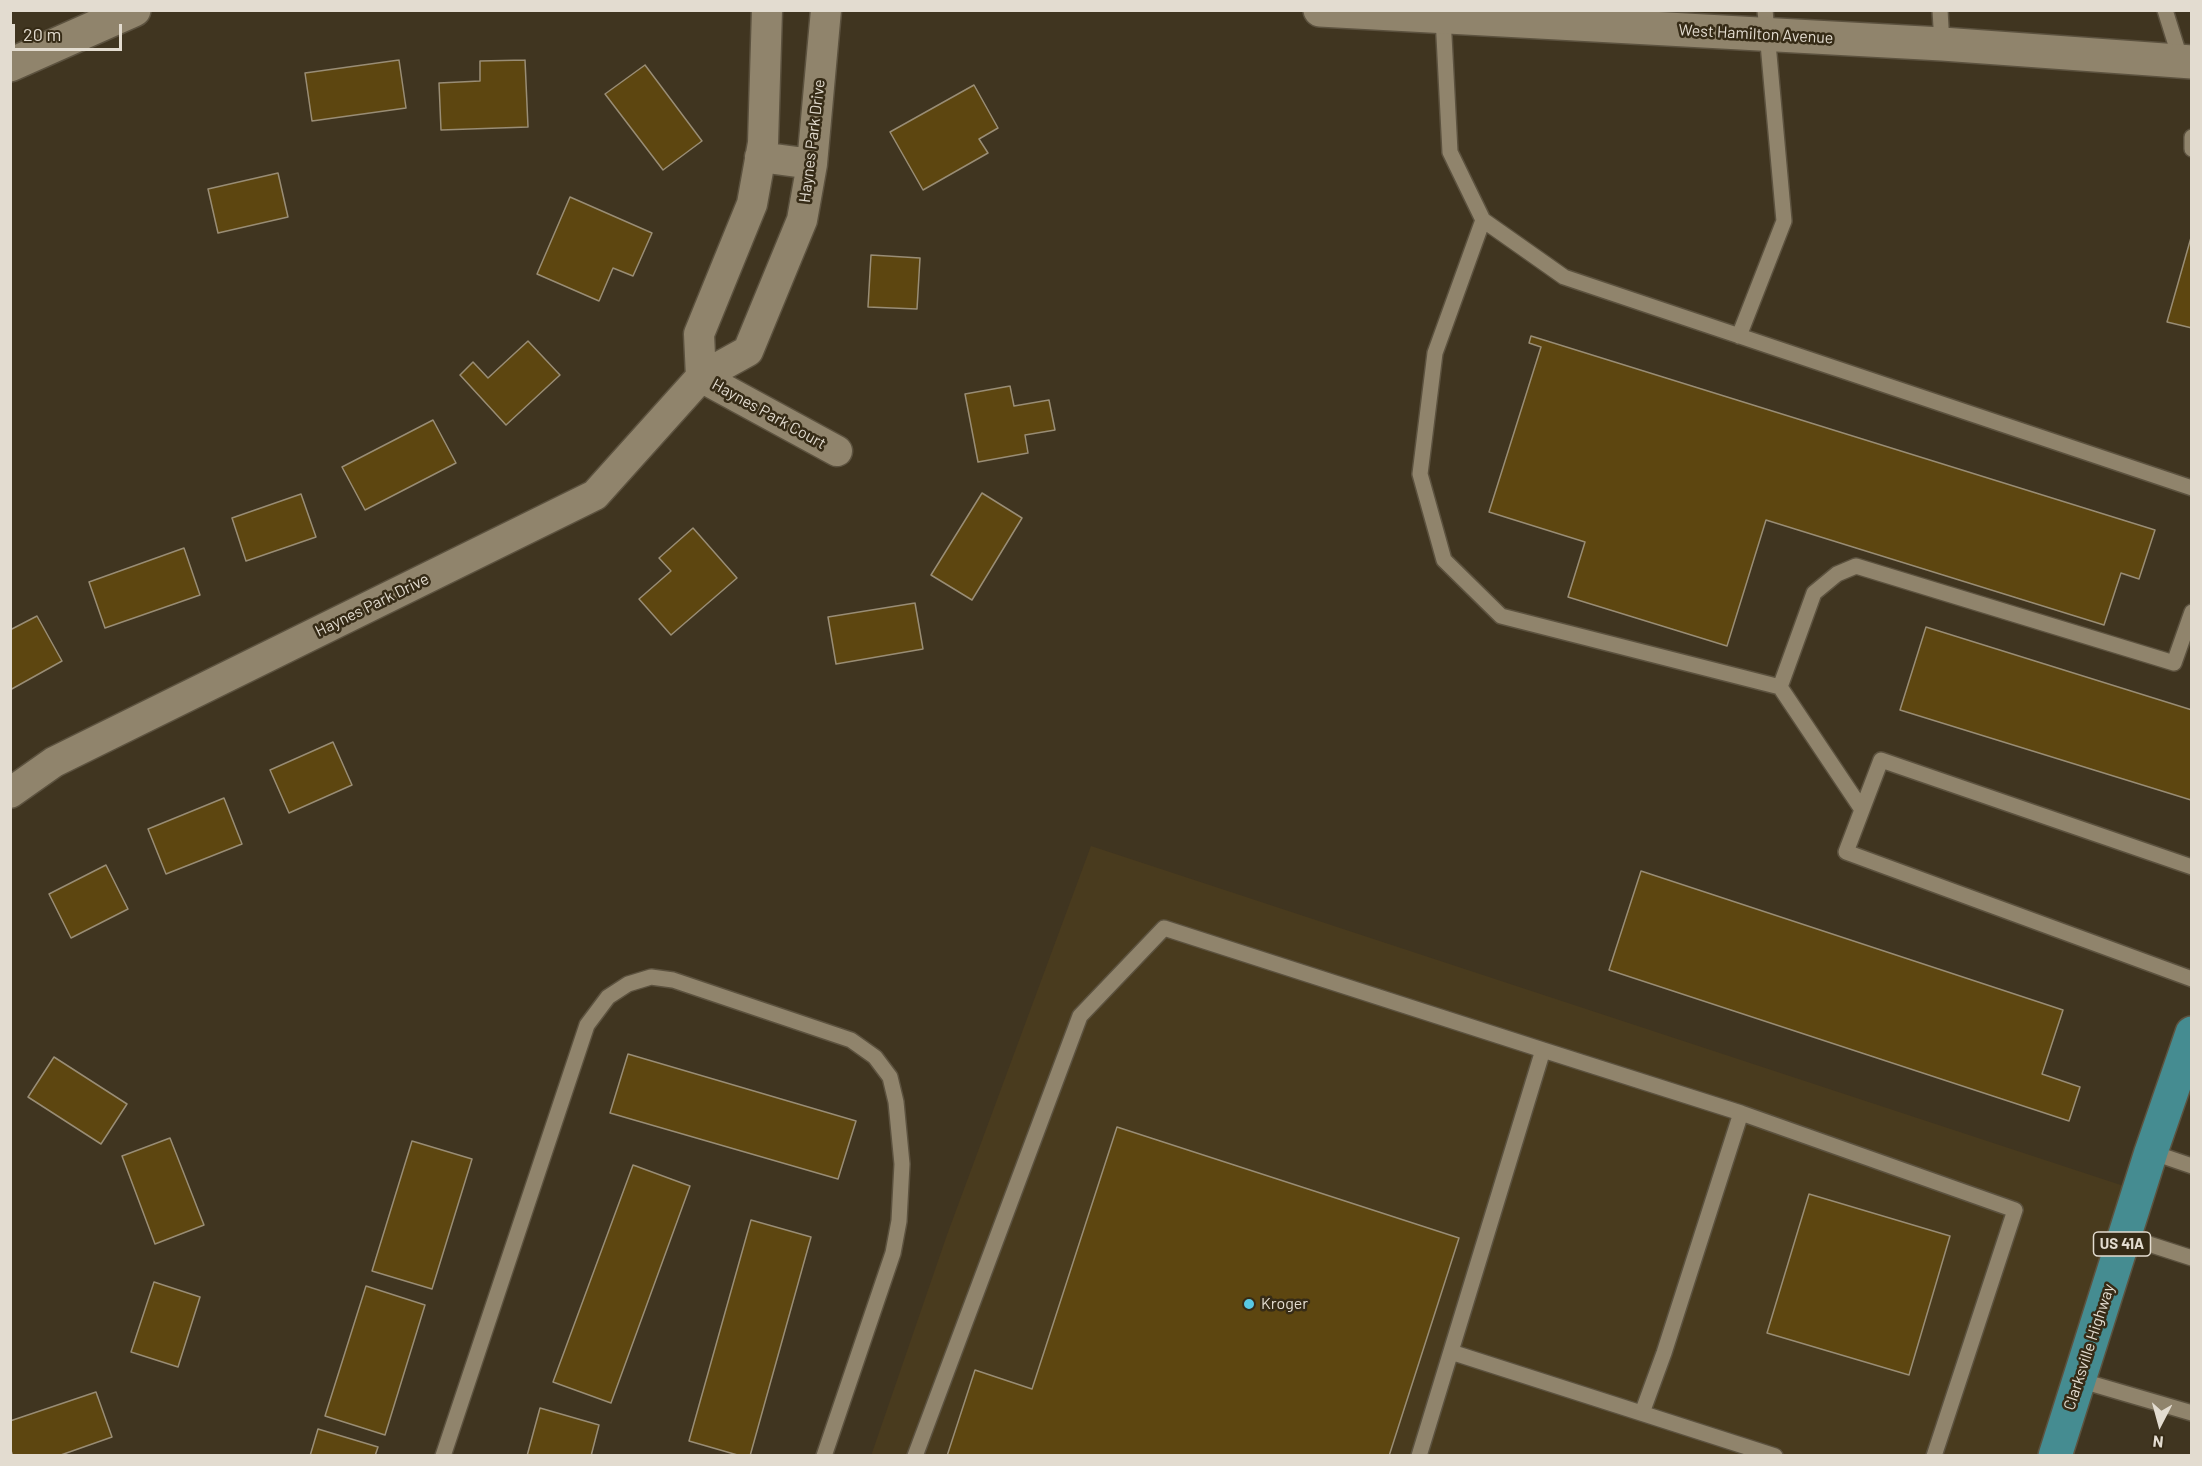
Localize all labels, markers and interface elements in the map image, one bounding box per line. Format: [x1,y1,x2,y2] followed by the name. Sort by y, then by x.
[15,12,124,50] scale bar
[1678,20,1834,48] street label: West Hamilton Avenue
[23,23,61,45] text: 20 m
[795,78,829,204] street label: Haynes Park Drive
[709,375,829,453] street label: Haynes Park Court
[312,569,432,641] street label: Haynes Park Drive
[2094,1232,2150,1256] road number: US 41A
[2060,1281,2118,1413] street label: Clarksville Highway
[1261,1294,1308,1314] place label: Kroger
[1242,1297,1256,1311] marker: Kroger
[2130,1394,2190,1454] north arrow
[2152,1432,2164,1452] text: N

